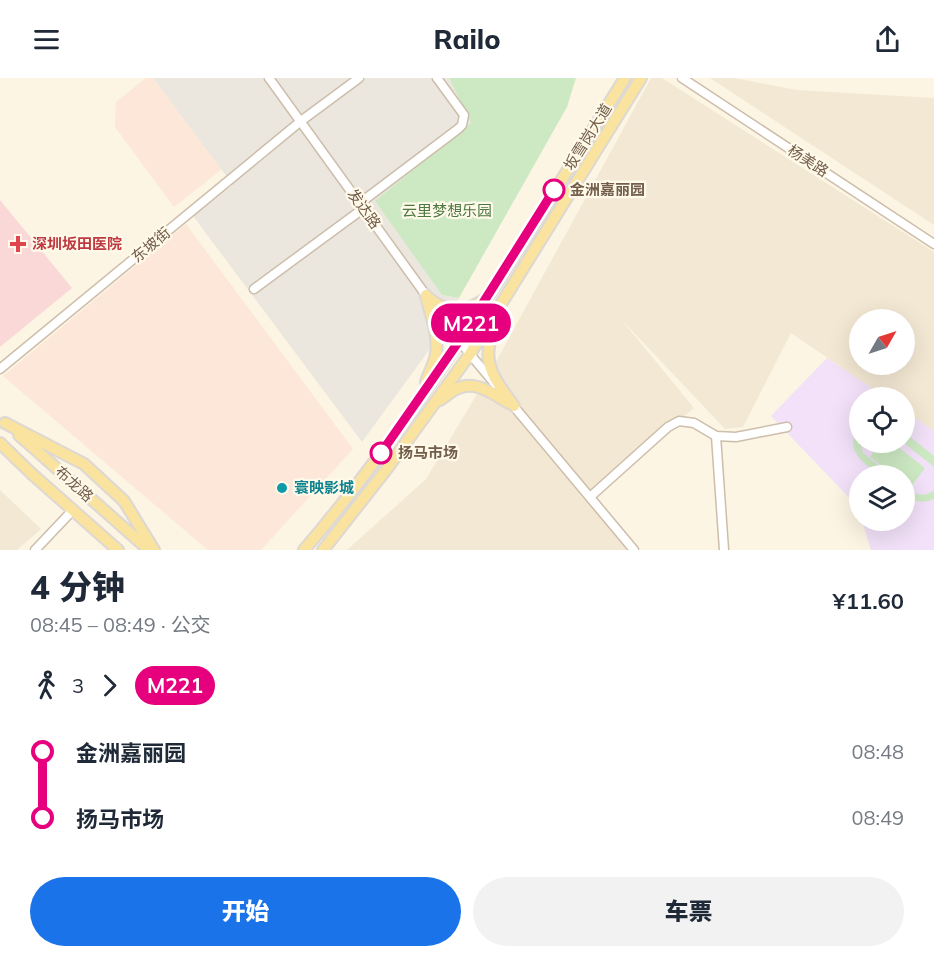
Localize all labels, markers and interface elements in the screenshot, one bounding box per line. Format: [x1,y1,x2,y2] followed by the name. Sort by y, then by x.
[433,22,501,56] text: Railo
[30,23,63,56] icon: menu
[871,23,904,56] icon: share
[560,100,616,174] street label: 坂雪岗大道
[784,140,832,181] street label: 杨美路
[543,179,565,201] marker: 金洲嘉丽园
[570,180,645,199] place label: 金洲嘉丽园
[343,185,385,232] street label: 发达路
[402,201,492,220] park label: 云里梦想乐园
[127,223,174,266] street label: 东坡街
[32,234,122,253] place label: 深圳坂田医院
[9,235,27,253] marker: 深圳坂田医院
[429,304,513,342] line badge: M221
[849,309,915,375] north arrow
[849,309,915,531] map controls
[443,310,499,336] text: M221
[849,387,915,453] button: locate
[370,442,392,464] marker: 扬马市场
[398,443,458,462] place label: 扬马市场
[51,462,97,506] street label: 布龙路
[849,465,915,531] button: layers
[294,478,354,497] place label: 寰映影城
[275,481,289,495] marker: 寰映影城
[30,566,125,607] text: 4 分钟
[833,587,904,615] text: ¥11.60
[30,612,211,637] text: 08:45 – 08:49 · 公交
[30,669,63,702] icon: walk
[93,669,126,702] icon: forward
[147,672,203,698] text: M221
[72,673,84,698] text: 3
[76,739,186,767] text: 金洲嘉丽园
[851,739,904,764] text: 08:48
[76,805,164,833] text: 扬马市场
[851,805,904,830] text: 08:49
[30,877,461,946] button: 开始
[473,877,904,946] button: 车票

